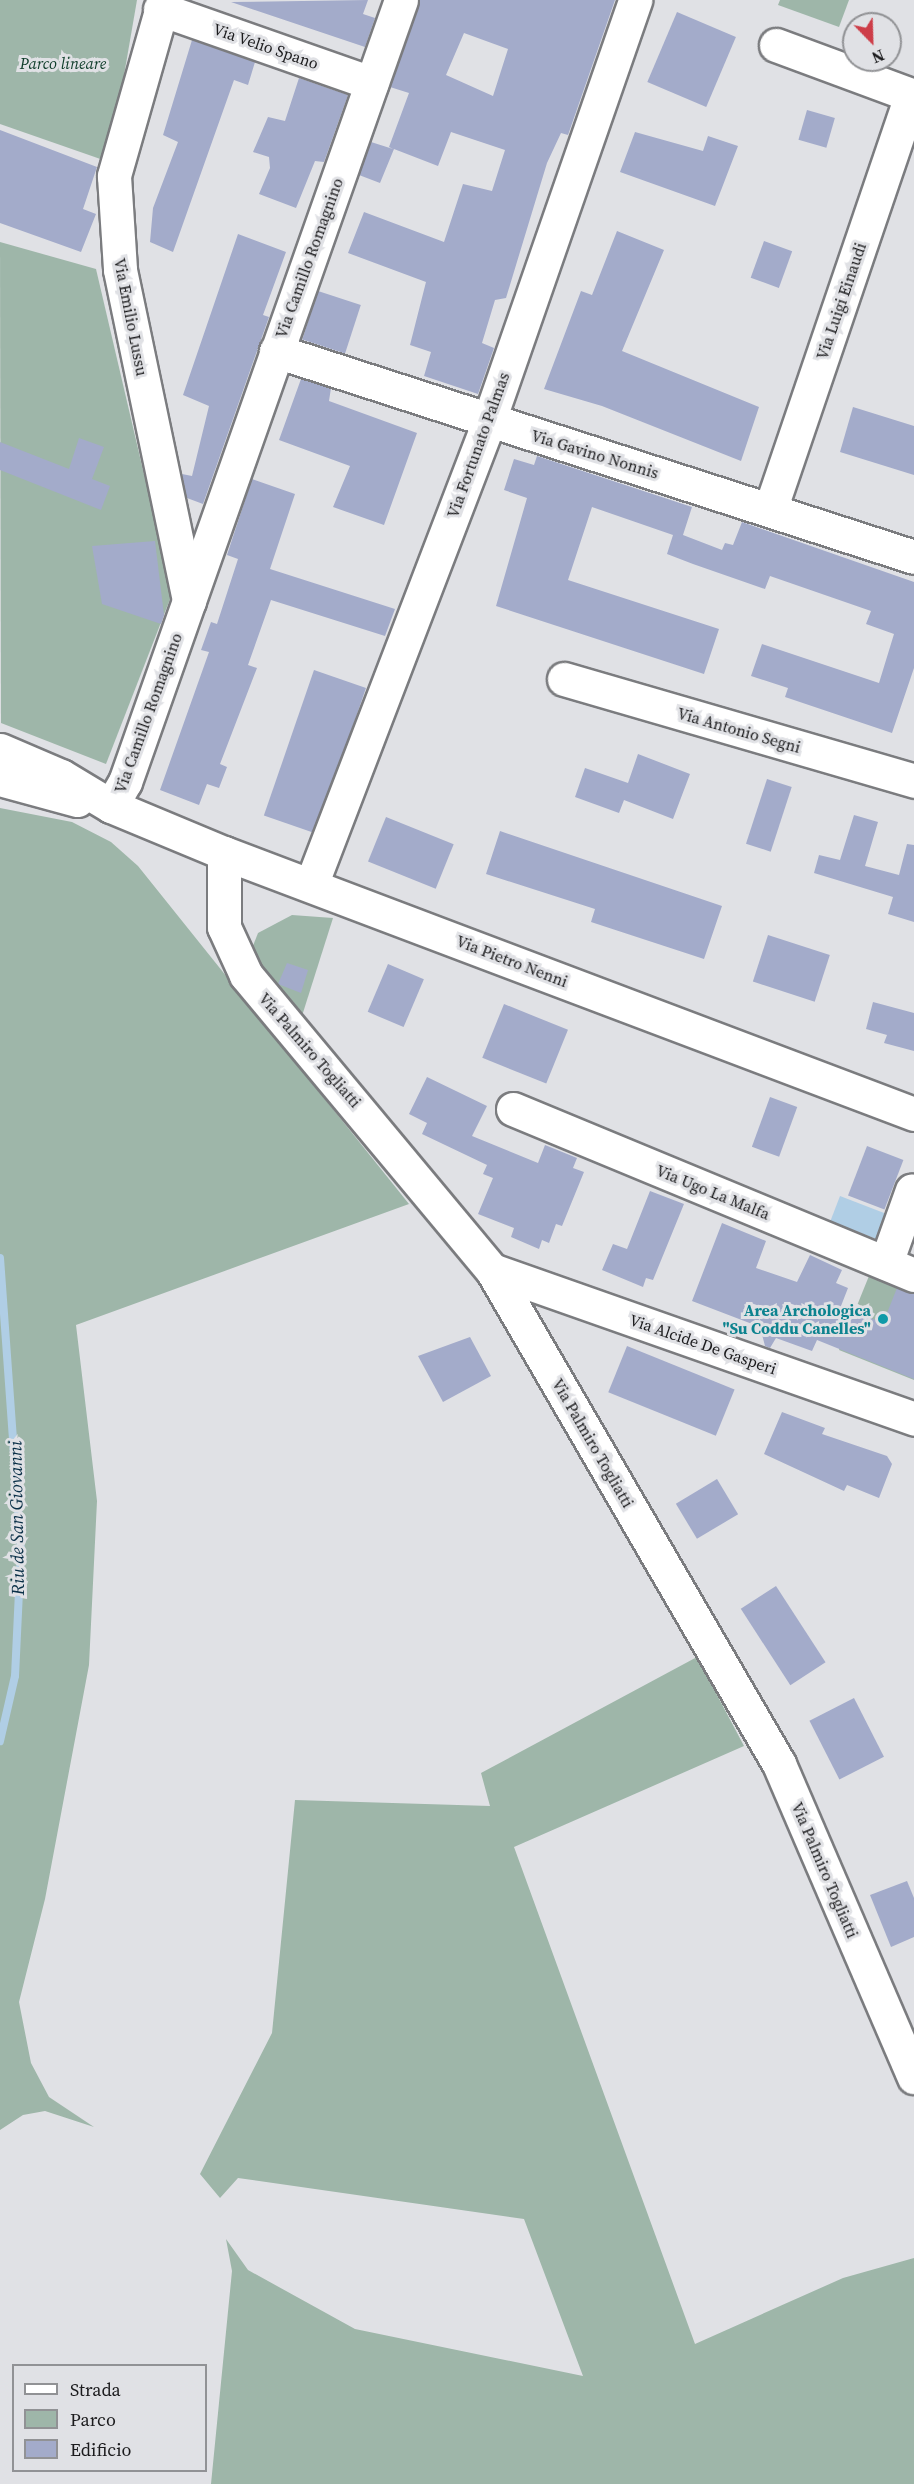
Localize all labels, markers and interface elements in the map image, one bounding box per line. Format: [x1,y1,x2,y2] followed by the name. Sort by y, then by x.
[842,12,902,72] north arrow
[211,19,321,73] street label: Via Velio Spano
[869,44,888,69] text: N
[20,53,106,73] park label: Parco lineare
[271,175,347,341] street label: Via Camillo Romagnino
[812,240,870,362] street label: Via Luigi Einaudi
[110,257,152,377] street label: Via Emilio Lussu
[443,370,513,520] street label: Via Fortunato Palmas
[529,425,661,483] street label: Via Gavino Nonnis
[110,630,186,796] street label: Via Camillo Romagnino
[675,703,803,757] street label: Via Antonio Segni
[454,931,570,991] street label: Via Pietro Nenni
[255,989,365,1111] street label: Via Palmiro Togliatti
[653,1160,773,1224] street label: Via Ugo La Malfa
[723,1300,871,1338] place label: Area Archologica "Su Coddu Canelles"
[627,1310,779,1378] street label: Via Alcide De Gasperi
[876,1312,890,1326] marker: Area Archologica "Su Coddu Canelles"
[548,1375,638,1511] street label: Via Palmiro Togliatti
[5,1440,29,1596] water label: Riu de San Giovanni
[788,1799,862,1941] street label: Via Palmiro Togliatti
[12,2364,207,2472] legend
[70,2377,121,2402] text: Strada
[70,2407,116,2432] text: Parco
[70,2437,131,2462] text: Edificio

